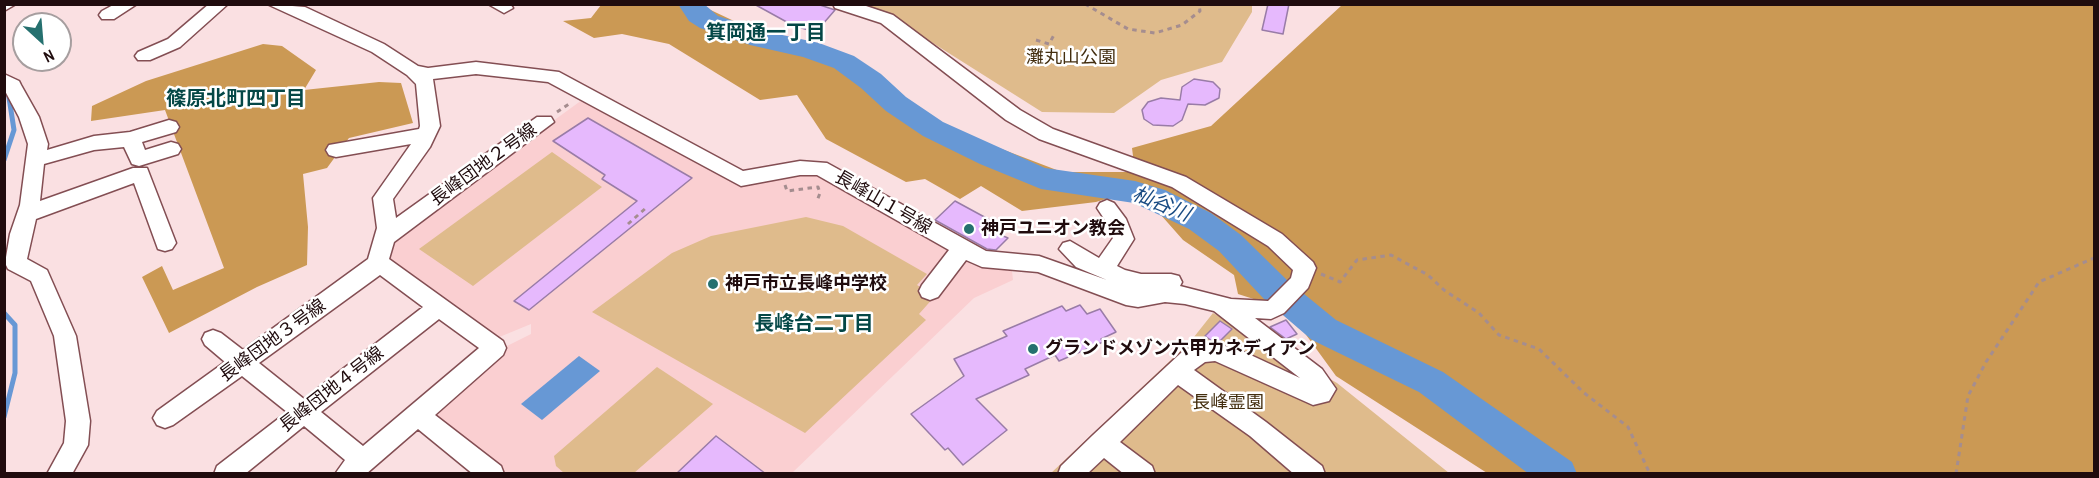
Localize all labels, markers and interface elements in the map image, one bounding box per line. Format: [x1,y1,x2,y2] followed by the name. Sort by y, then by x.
[12,12,72,72] north arrow
[706,22,826,46] district label: 箕岡通一丁目
[40,44,58,68] text: N
[1026,47,1116,69] park label: 灘丸山公園
[166,88,306,112] district label: 篠原北町四丁目
[427,119,541,211] street label: 長峰団地２号線
[831,167,935,239] street label: 長峰山１号線
[1129,183,1193,227] water label: 杣谷川
[981,218,1125,240] place label: 神戸ユニオン教会
[962,222,976,236] marker: 神戸ユニオン教会
[725,273,887,295] place label: 神戸市立長峰中学校
[706,277,720,291] marker: 神戸市立長峰中学校
[216,295,330,387] street label: 長峰団地３号線
[754,313,874,337] district label: 長峰台二丁目
[1045,338,1315,360] place label: グランドメゾン六甲カネディアン
[1026,342,1040,356] marker: グランドメゾン六甲カネディアン
[276,343,388,437] street label: 長峰団地４号線
[1192,392,1264,414] park label: 長峰霊園

